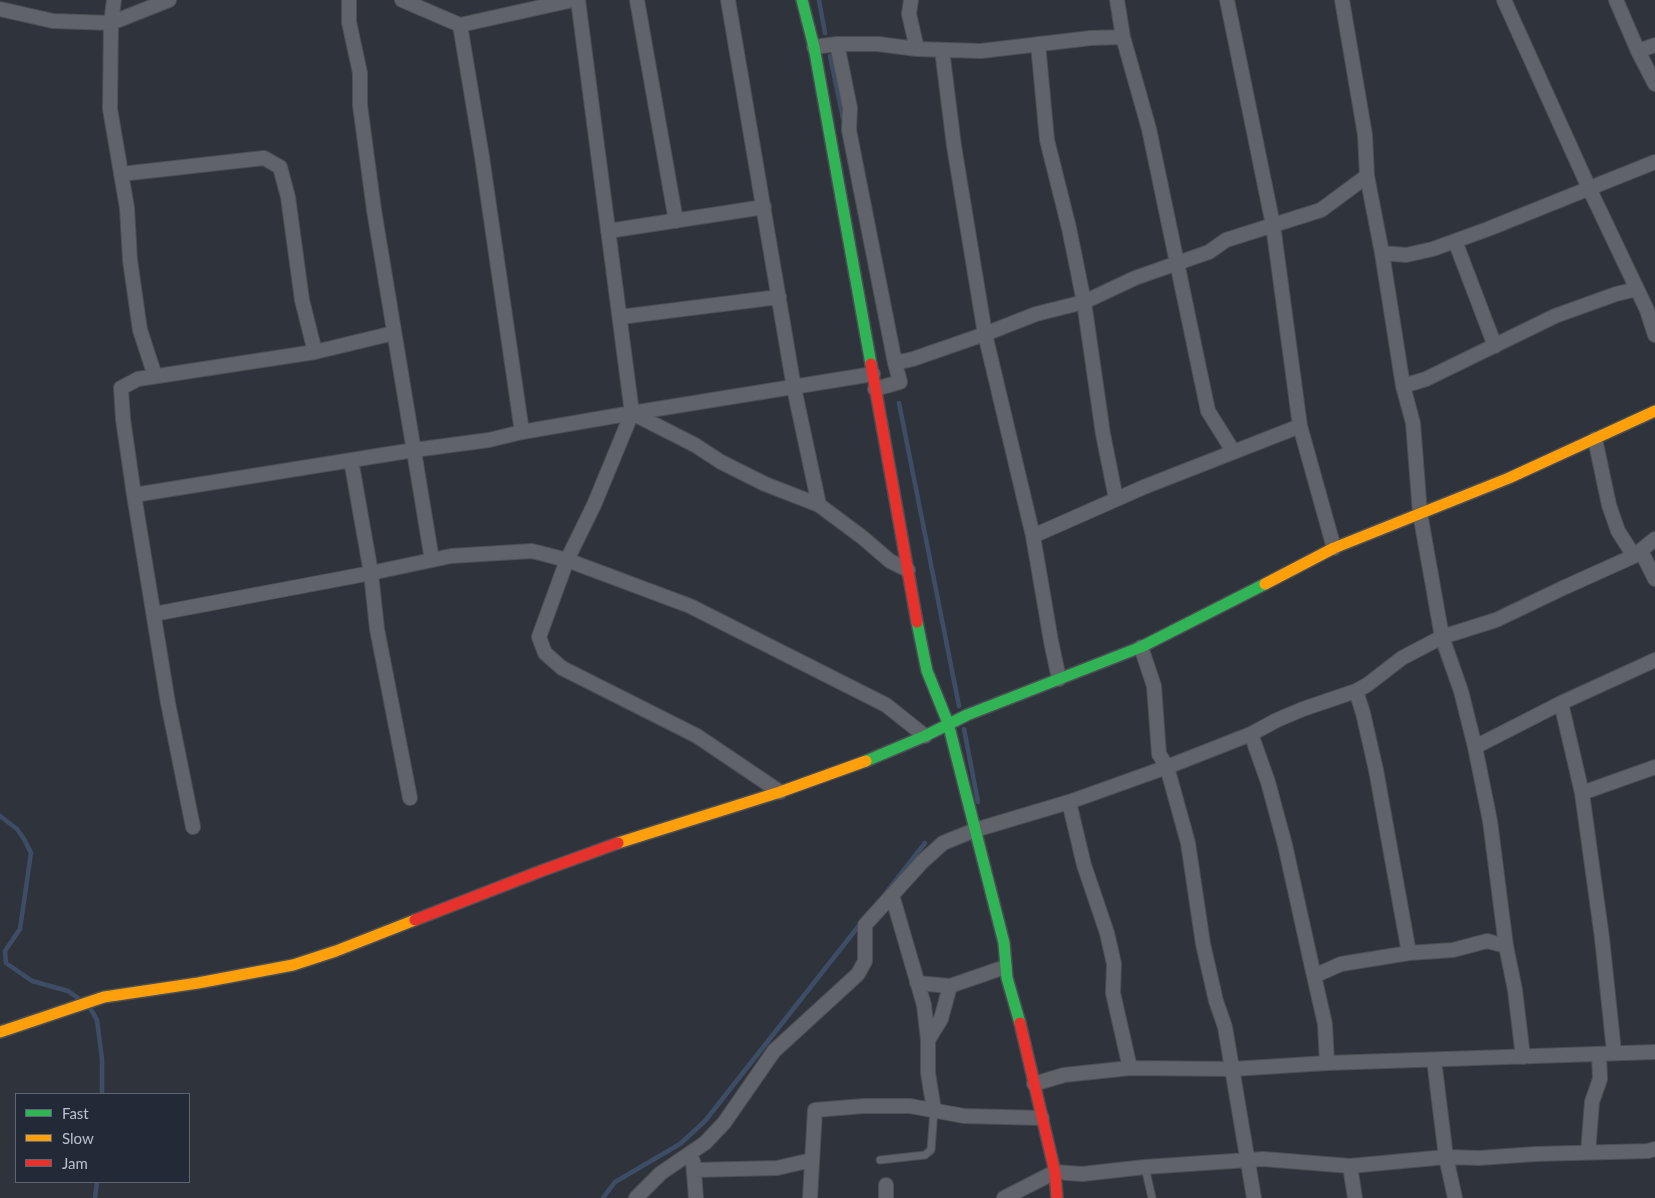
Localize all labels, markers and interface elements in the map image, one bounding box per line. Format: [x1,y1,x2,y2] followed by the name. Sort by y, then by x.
[15,1093,190,1183] legend
[62,1104,89,1122] text: Fast
[62,1129,94,1147] text: Slow
[62,1154,88,1172] text: Jam

